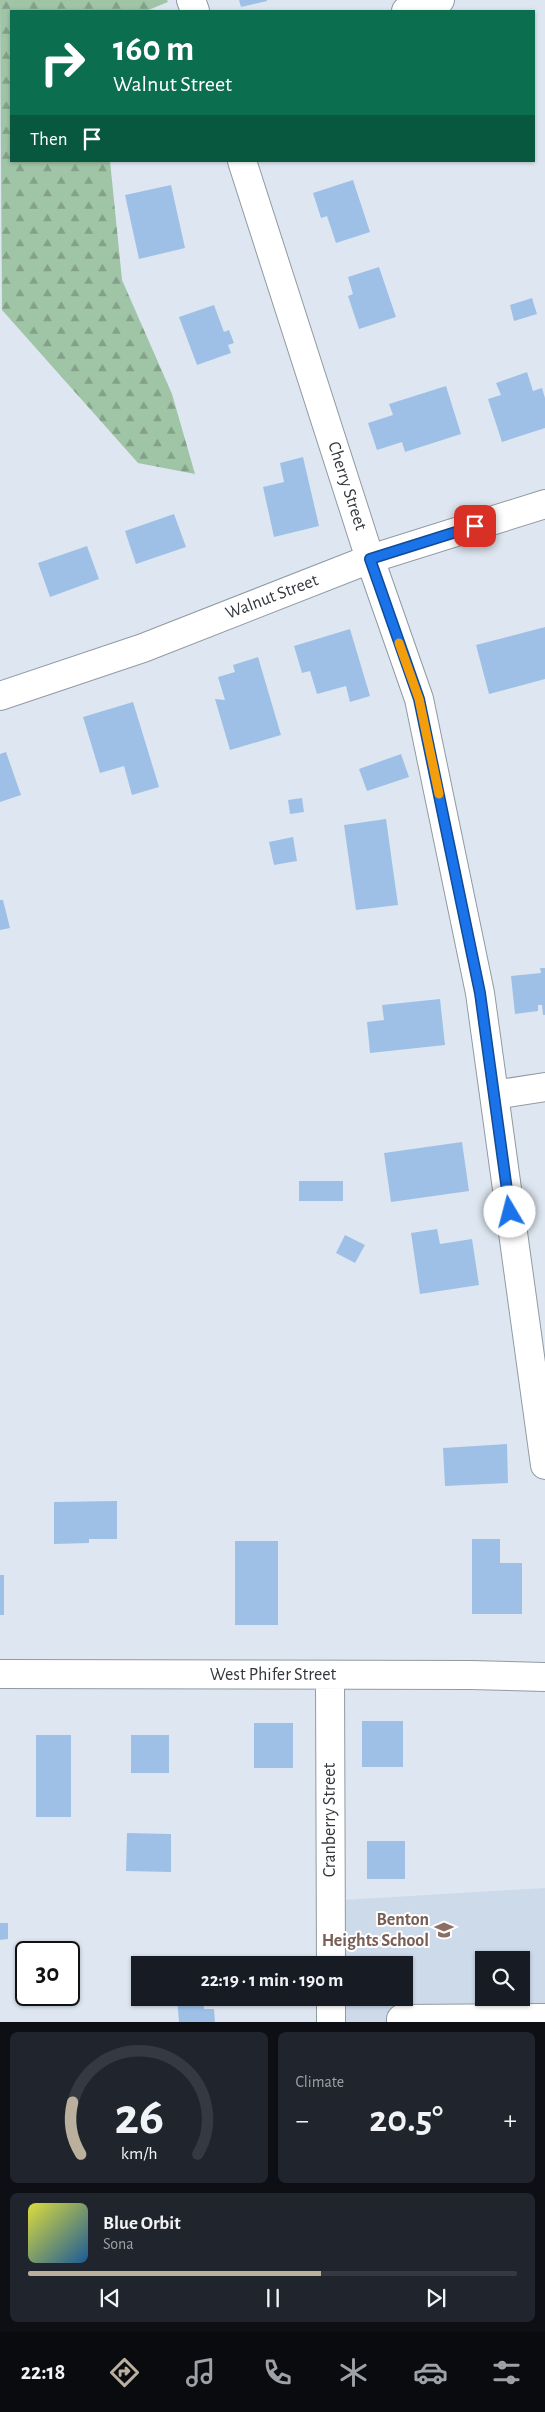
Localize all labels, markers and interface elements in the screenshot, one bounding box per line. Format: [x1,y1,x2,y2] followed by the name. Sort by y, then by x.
[30,30,95,95] icon: right
[113,32,194,67] text: 160 m
[113,73,232,95] text: Walnut Street
[78,125,106,153] icon: arrive
[30,130,68,149] text: Then
[324,440,370,533] street label: Cherry Street
[454,505,496,547] pin
[461,512,489,540] icon: arrive
[223,571,321,623] street label: Walnut Street
[483,1185,535,1237] position arrow
[210,1666,337,1684] street label: West Phifer Street
[321,1763,339,1877] street label: Cranberry Street
[322,1911,429,1950] place label: Benton Heights School
[433,1919,455,1941] school or university icon: Benton Heights School
[15,1941,80,2006] speed limit sign: 30
[475,1951,530,2006] map controls
[475,1951,530,2006] button: search
[201,1971,343,1990] text: 22:19 · 1 min · 190 m
[296,2074,344,2090] text: Climate
[114,2091,164,2143] text: 26
[369,2101,443,2139] text: 20.5°
[296,2107,309,2135] text: −
[504,2107,517,2135] text: +
[120,2145,157,2163] text: km/h
[103,2214,181,2233] text: Blue Orbit
[103,2236,134,2252] text: Sona
[96,2284,124,2312] icon: previous
[259,2284,287,2312] icon: pause
[422,2284,450,2312] icon: next
[107,2355,142,2390] icon: directions
[183,2355,218,2390] icon: music
[260,2355,295,2390] icon: phone
[336,2355,371,2390] icon: climate
[413,2355,448,2390] icon: car
[489,2355,524,2390] icon: filters
[21,2361,65,2383] text: 22:18

